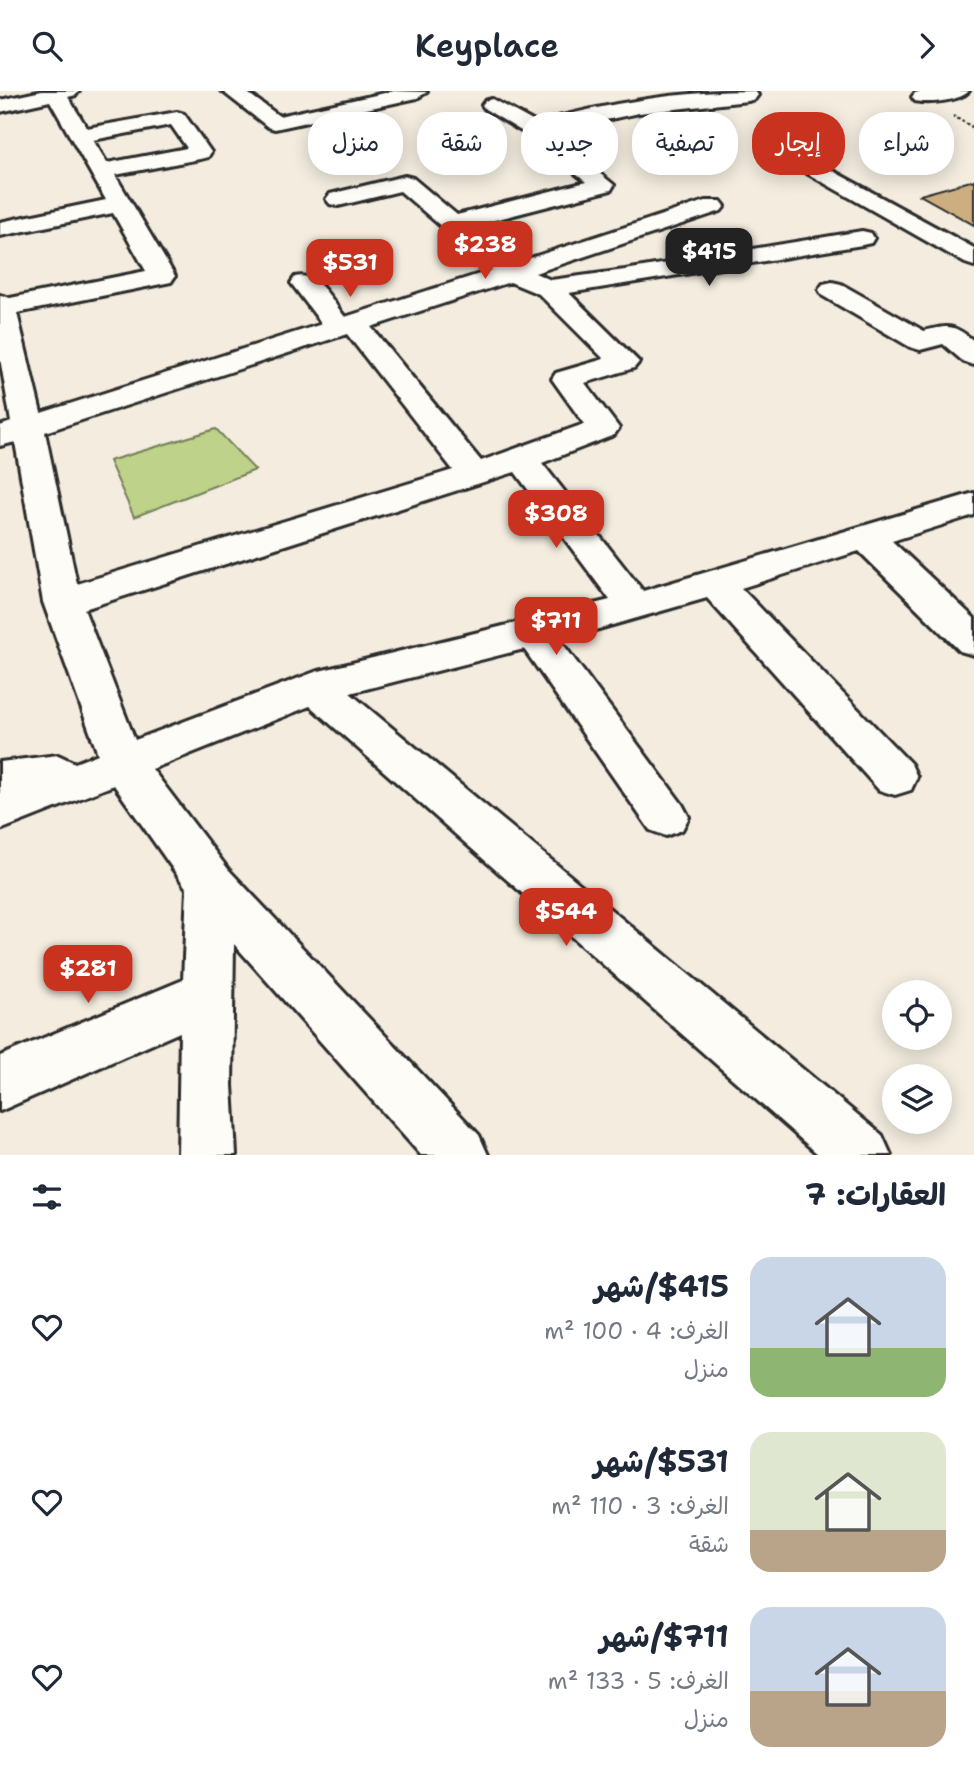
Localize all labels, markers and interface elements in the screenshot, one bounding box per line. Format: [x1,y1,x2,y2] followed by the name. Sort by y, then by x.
[415,24,559,67] text: Keyplace
[28,27,66,65] icon: search
[908,27,946,65] icon: forward
[308,112,403,175] chip: منزل
[417,112,507,175] chip: شقة
[521,112,618,175] chip: جديد
[632,112,738,175] chip: تصفية
[752,112,845,175] chip: إيجار
[859,112,954,175] chip: شراء
[444,221,526,281] pin: $238
[453,229,517,259] text: $238
[668,229,750,288] pin: $415
[681,236,737,266] text: $415
[309,239,391,299] pin: $531
[322,247,378,277] text: $531
[515,491,597,550] pin: $308
[524,498,588,528] text: $308
[515,597,597,657] pin: $711
[531,605,581,635] text: $711
[525,889,607,948] pin: $544
[535,896,597,926] text: $544
[47,946,129,1005] pin: $281
[59,953,117,983] text: $281
[882,980,952,1134] map controls
[882,980,952,1050] button: locate
[882,1064,952,1134] button: layers
[805,1174,946,1215] text: العقارات: 7
[28,1178,66,1216] icon: filters
[594,1266,729,1307] text: $415/شهر
[806,1285,890,1369] icon: home
[28,1308,66,1346] icon: heart
[544,1316,729,1346] text: الغرف: 4 · 100 m²
[684,1354,729,1384] text: منزل
[594,1441,729,1482] text: $531/شهر
[806,1460,890,1544] icon: home
[28,1483,66,1521] icon: heart
[551,1491,729,1521] text: الغرف: 3 · 110 m²
[689,1529,729,1559] text: شقة
[600,1616,729,1657] text: $711/شهر
[806,1635,890,1719] icon: home
[28,1658,66,1696] icon: heart
[548,1666,729,1696] text: الغرف: 5 · 133 m²
[684,1704,729,1734] text: منزل

